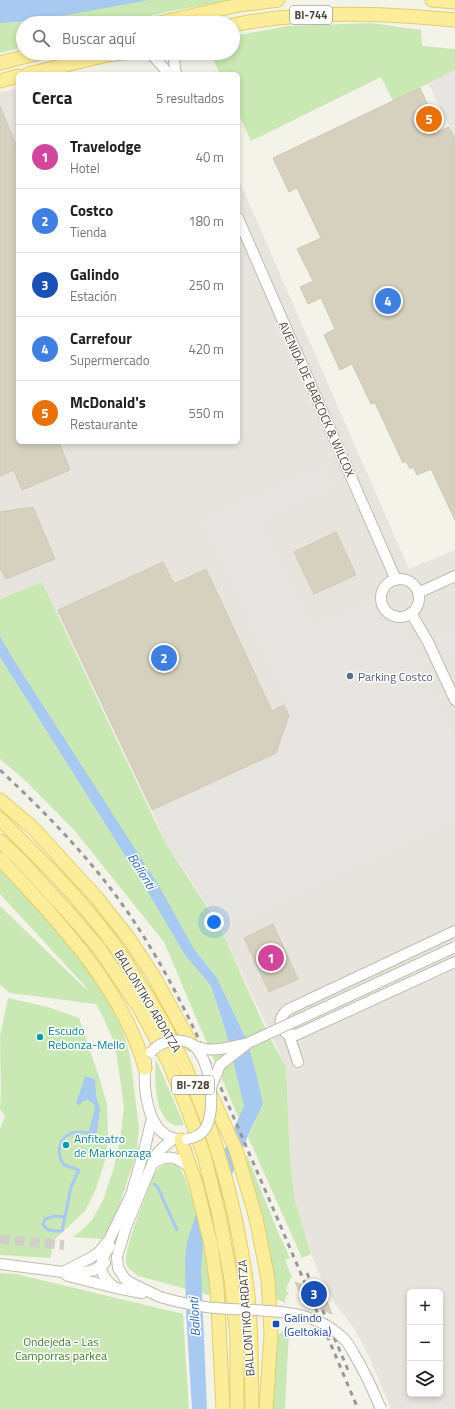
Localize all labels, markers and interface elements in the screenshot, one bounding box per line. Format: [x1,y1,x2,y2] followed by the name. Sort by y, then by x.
[290,6,332,24] road number: BI-744
[16,16,240,60] search box
[30,27,52,49] icon: search
[62,27,135,50] text: Buscar aquí
[32,85,72,111] text: Cerca
[156,88,224,108] text: 5 resultados
[416,104,442,134] pin: 5
[70,135,141,158] text: Travelodge
[41,147,49,167] text: 1
[196,147,224,167] text: 40 m
[70,158,100,178] text: Hotel
[70,199,113,222] text: Costco
[41,211,49,231] text: 2
[188,211,224,231] text: 180 m
[70,222,107,242] text: Tienda
[70,263,119,286] text: Galindo
[41,275,49,295] text: 3
[188,275,224,295] text: 250 m
[70,286,117,306] text: Estación
[375,286,401,316] pin: 4
[274,318,360,480] street label: AVENIDA DE BABCOCK & WILCOX
[70,327,132,350] text: Carrefour
[41,339,49,359] text: 4
[188,339,224,359] text: 420 m
[70,350,150,370] text: Supermercado
[70,391,146,414] text: McDonald's
[41,403,49,423] text: 5
[188,403,224,423] text: 550 m
[70,414,138,434] text: Restaurante
[151,643,177,673] pin: 2
[358,667,433,686] place label: Parking Costco
[345,671,355,681] marker: Parking Costco
[123,849,162,894] water label: Ballonti
[204,912,224,932] your location
[258,943,284,973] pin: 1
[110,946,186,1056] street label: BALLONTIKO ARDATZA
[48,1021,125,1054] place label: Escudo Rebonza-Mello
[35,1032,45,1042] marker: Escudo Rebonza-Mello
[172,1076,214,1094] road number: BI-728
[74,1129,151,1162] place label: Anfiteatro de Markonzaga
[61,1140,71,1150] marker: Anfiteatro de Markonzaga
[232,1259,260,1377] street label: BALLONTIKO ARDATZA
[301,1279,327,1309] pin: 3
[407,1289,443,1397] map controls
[407,1289,443,1325] button: +
[183,1296,205,1337] water label: Ballonti
[284,1308,331,1341] place label: Galindo (Geltokia)
[271,1319,281,1329] marker: Galindo (Geltokia)
[407,1325,443,1361] button: −
[15,1332,107,1365] park label: Ondejeda - Las Camporras parkea
[407,1361,443,1397] button: layers

